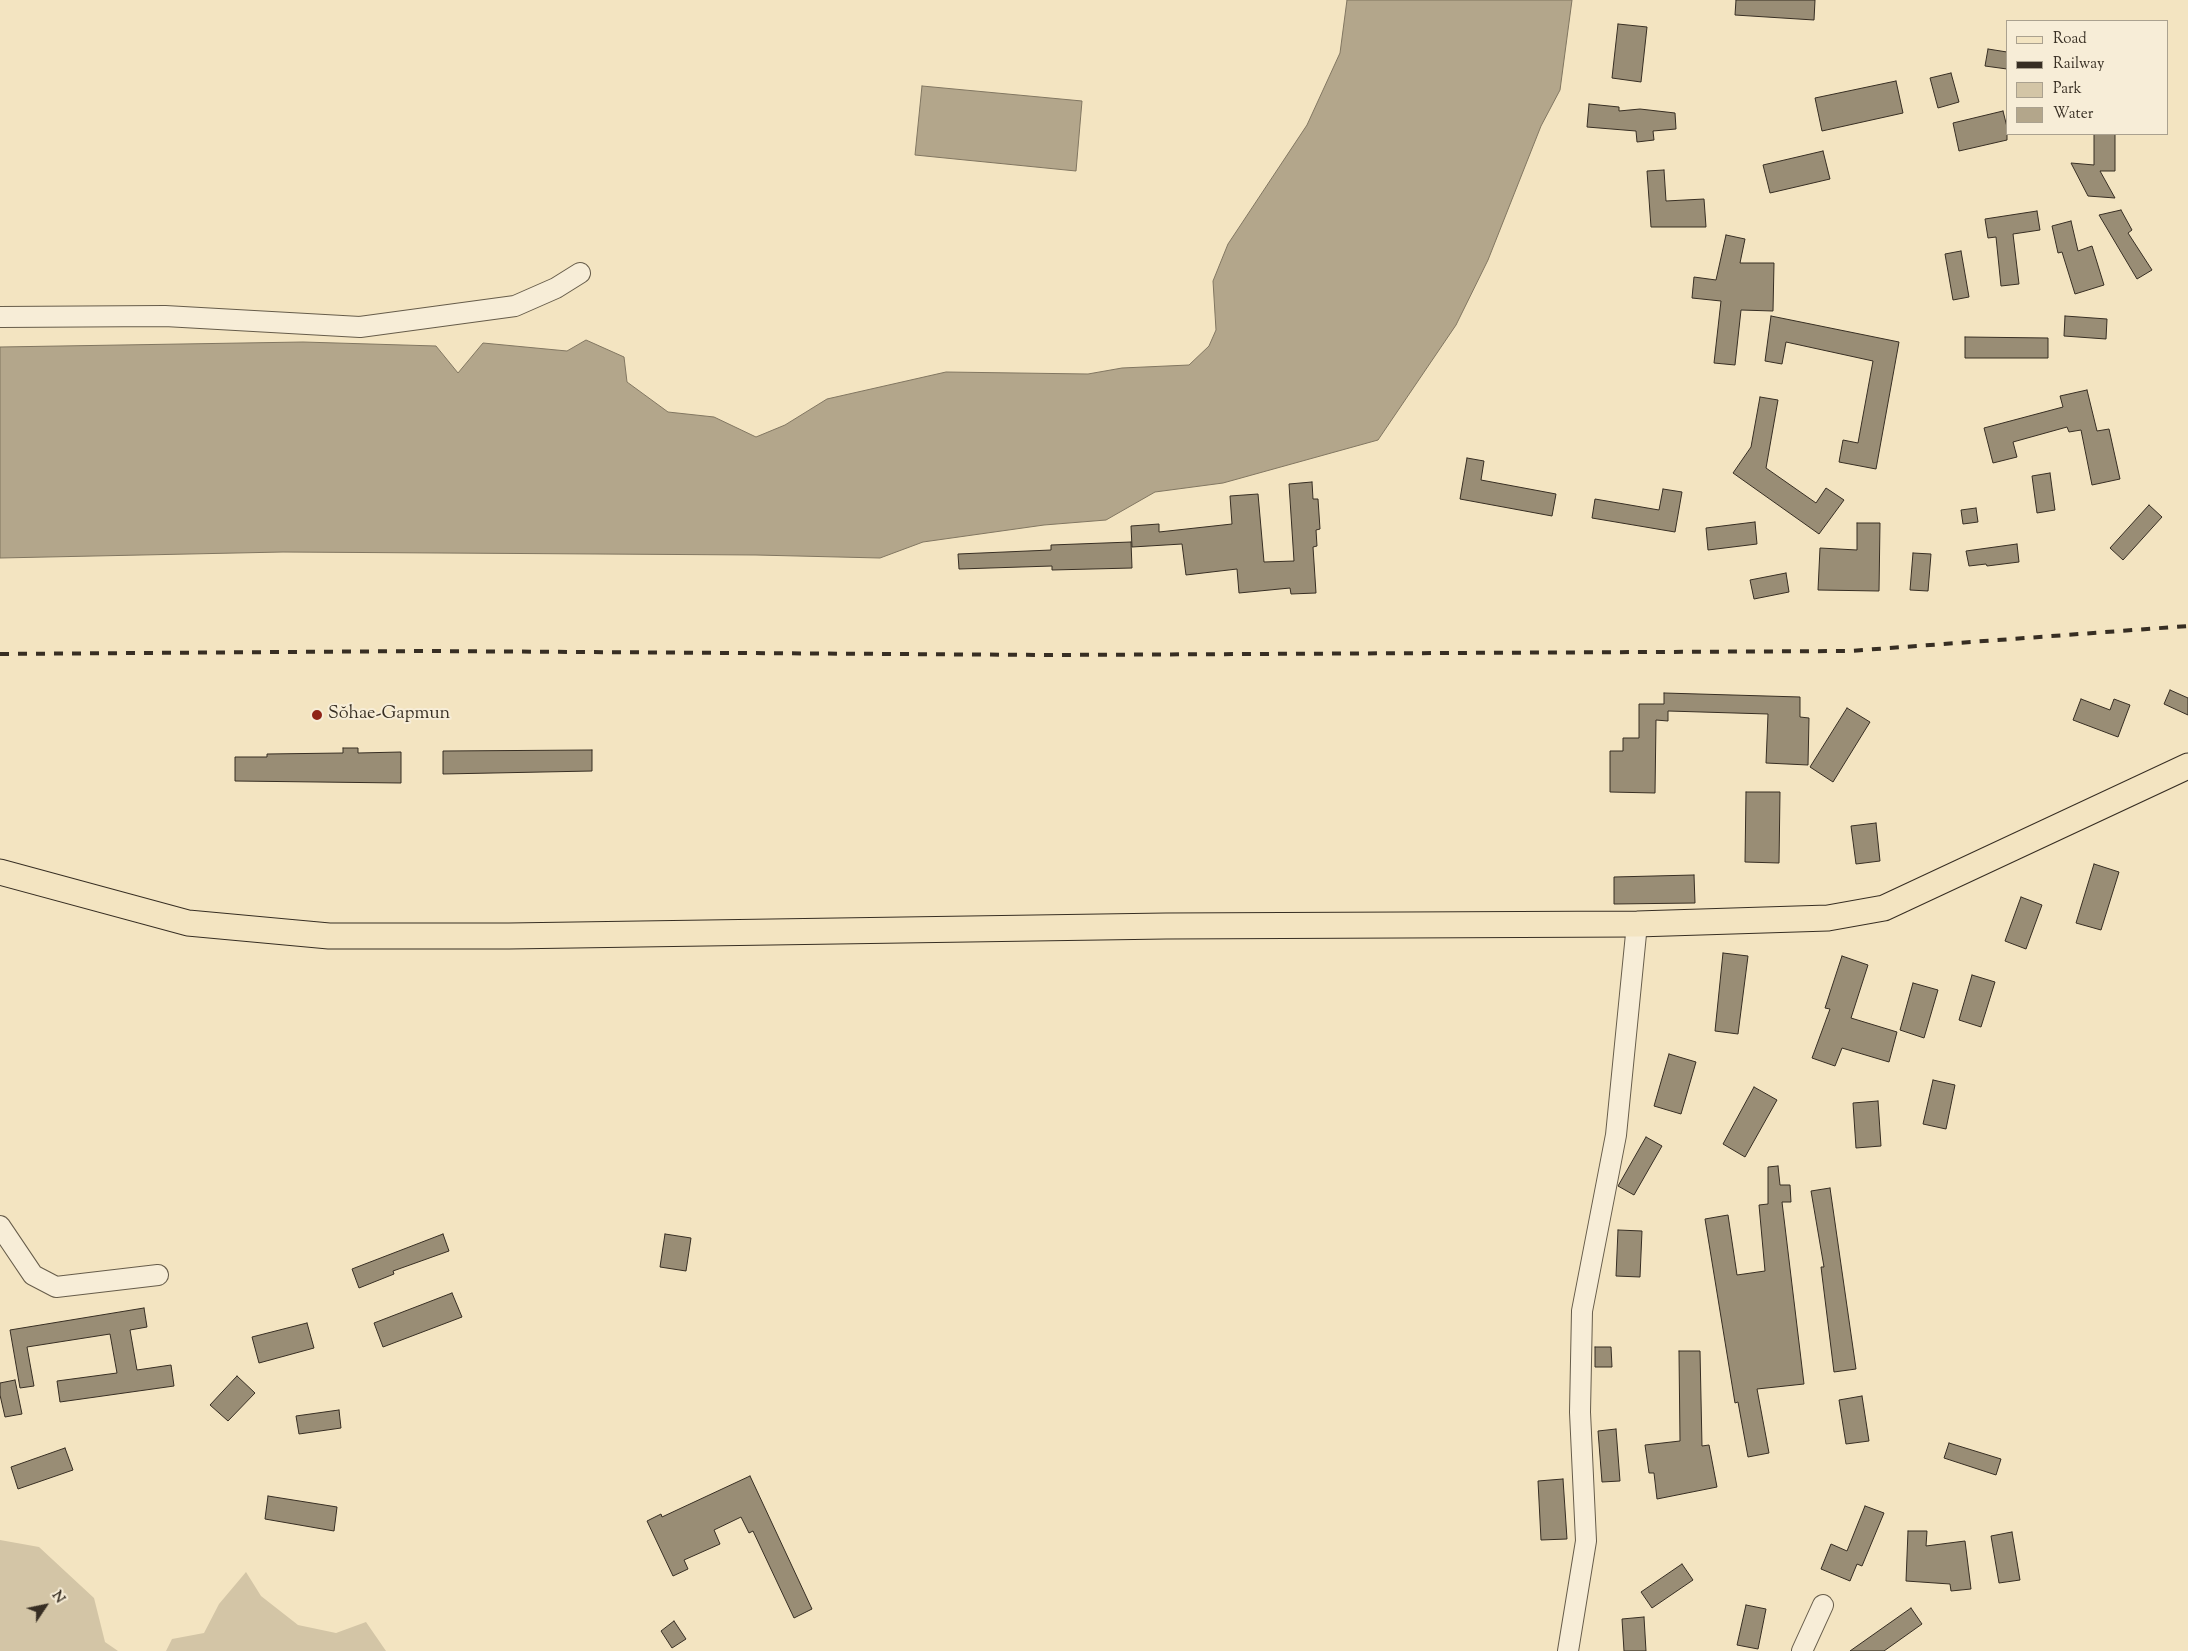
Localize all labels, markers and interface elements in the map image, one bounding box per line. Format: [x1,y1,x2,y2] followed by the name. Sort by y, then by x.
[2006,20,2168,135] legend
[2053,29,2087,50] text: Road
[2053,54,2104,75] text: Railway
[2053,79,2082,100] text: Park
[2053,104,2093,125] text: Water
[328,704,450,726] place label: Sŏhae-Gapmun
[310,708,324,722] marker: Sŏhae-Gapmun
[20,1581,70,1631] north arrow
[46,1587,69,1608] text: N

